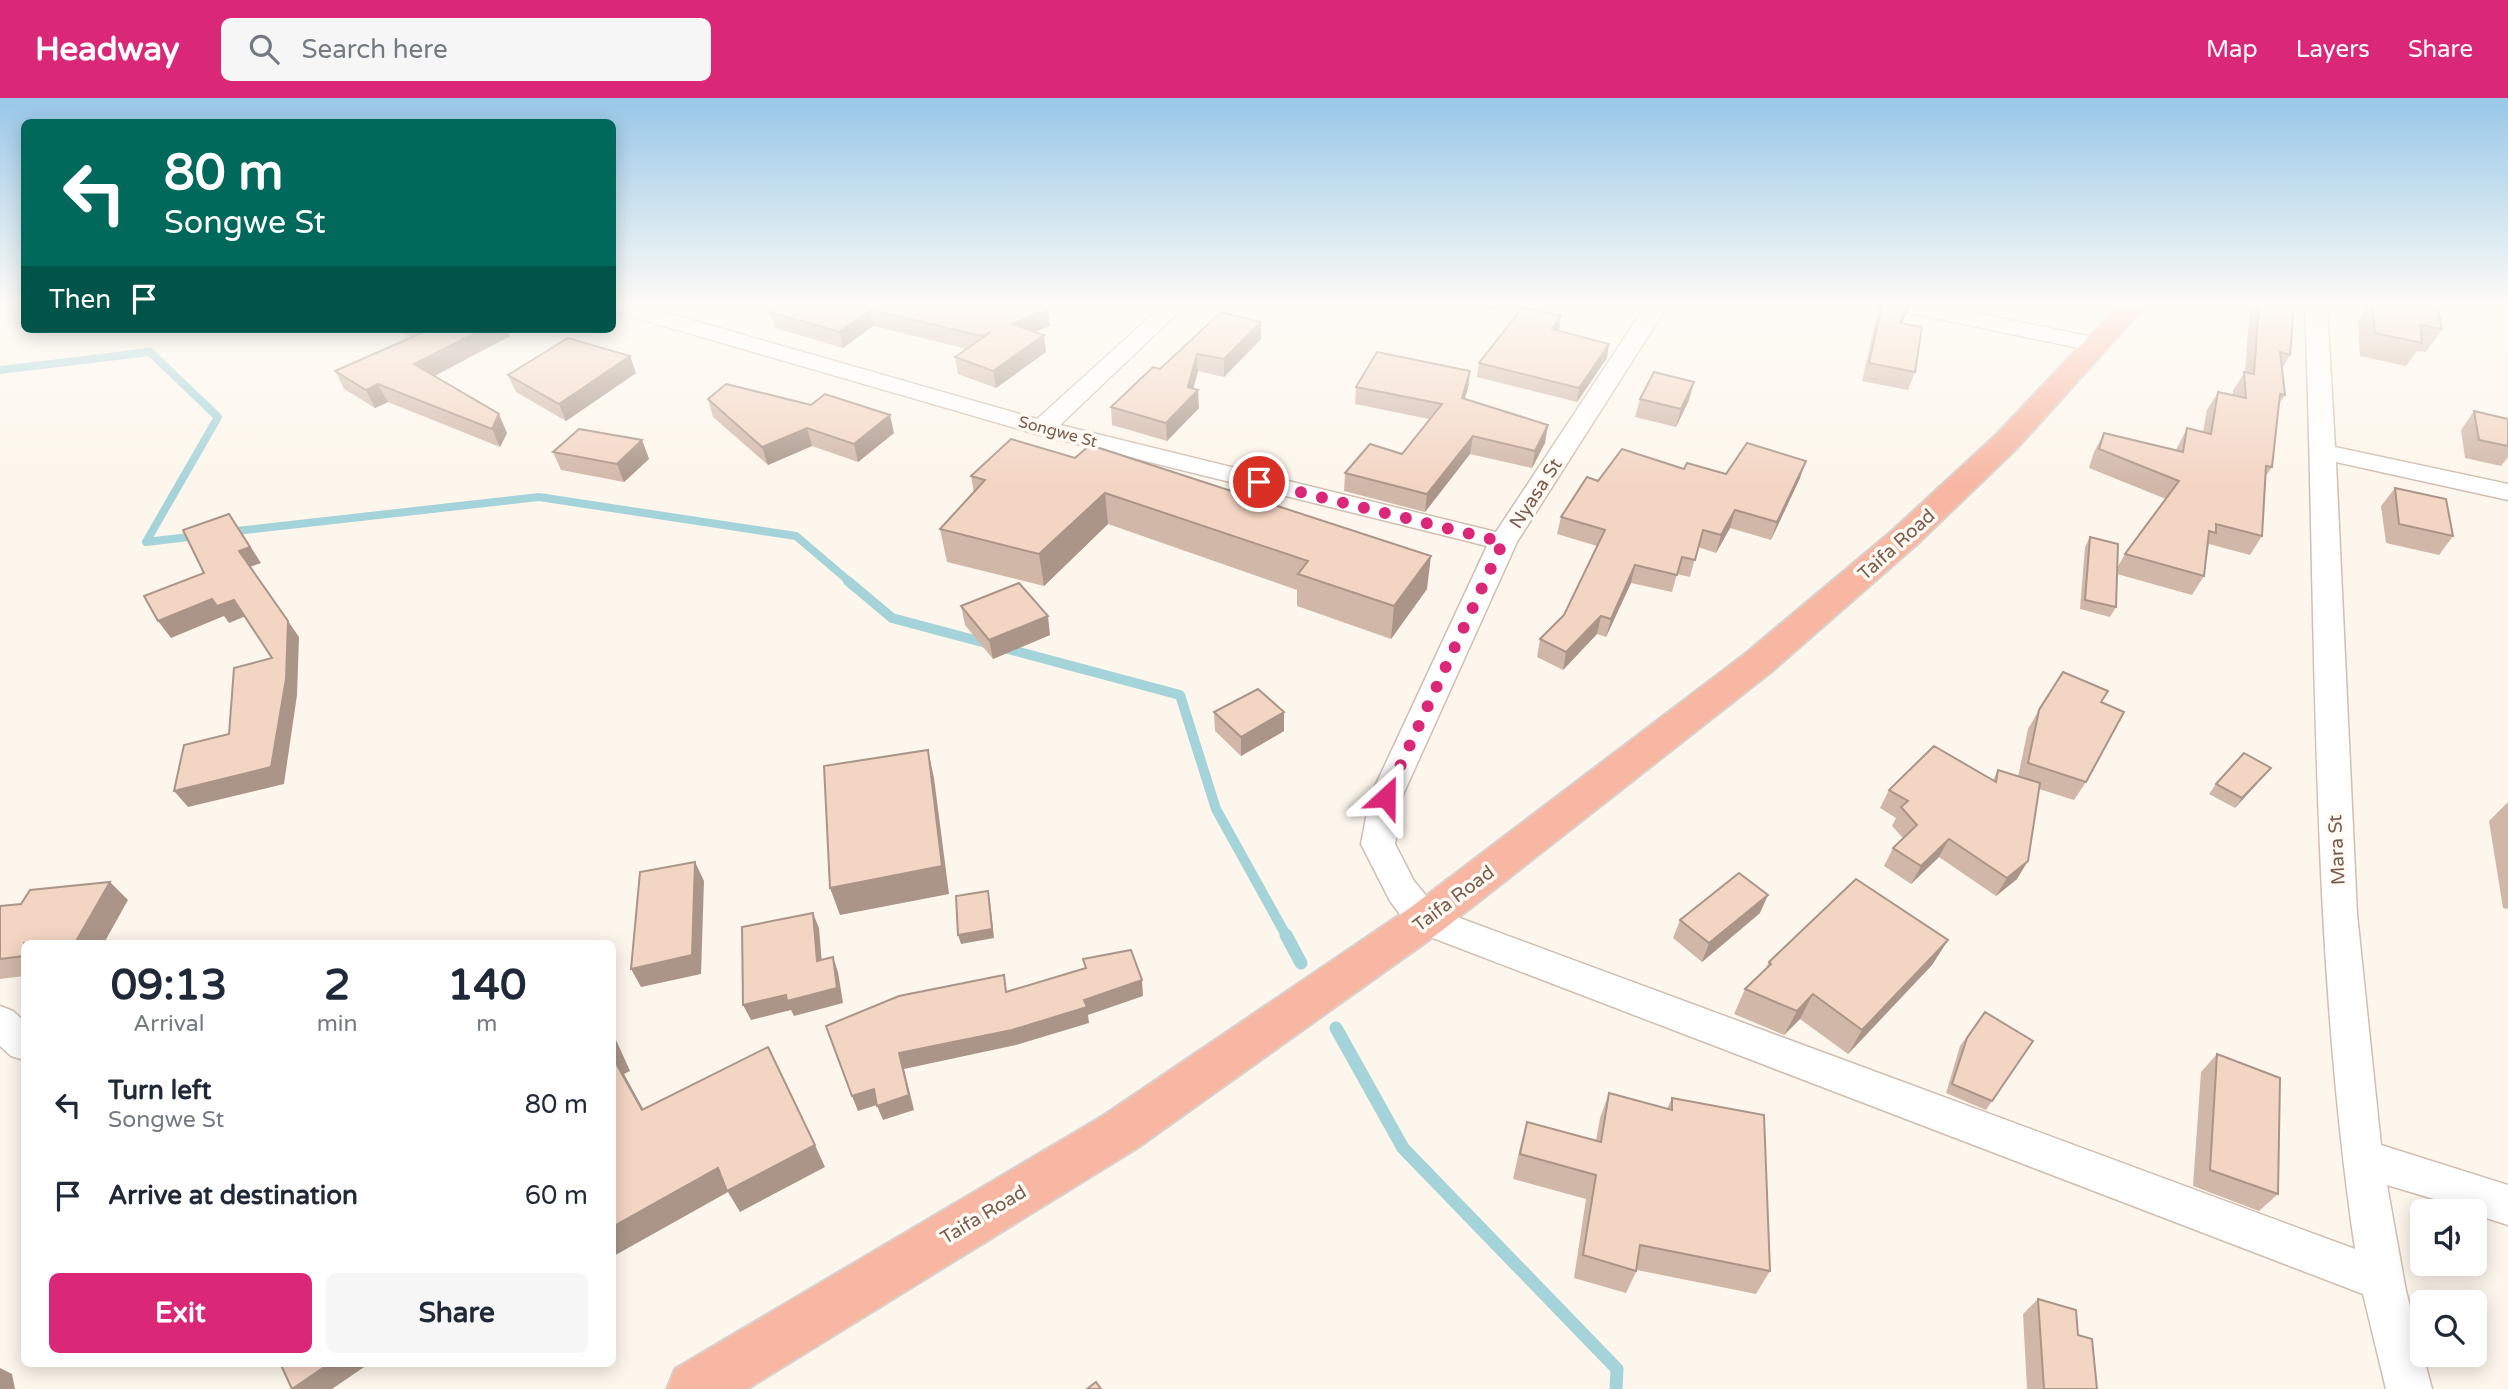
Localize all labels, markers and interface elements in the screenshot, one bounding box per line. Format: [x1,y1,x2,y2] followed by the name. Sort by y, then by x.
[221,18,711,81] search box
[35,30,179,69] text: Headway
[245,30,283,68] icon: search
[301,34,448,65] text: Search here
[2206,35,2258,64] text: Map
[2296,35,2370,64] text: Layers
[2408,35,2473,64] text: Share
[164,144,283,203] text: 80 m
[49,147,140,238] icon: left
[164,204,326,242] text: Songwe St
[125,280,163,318] icon: arrive
[49,284,111,315] text: Then
[1016,412,1099,452] street label: Songwe St
[1229,452,1289,512] pin
[1505,454,1567,533] street label: Nyasa St
[1240,463,1278,501] icon: arrive
[1854,505,1940,585] street label: Taifa Road
[1349,760,1423,834] position arrow
[2324,814,2350,886] street label: Mara St
[1409,861,1498,936] street label: Taifa Road
[111,960,227,1011] text: 09:13
[324,960,350,1011] text: 2
[447,960,526,1011] text: 140
[133,1010,204,1038] text: Arrival
[317,1010,358,1038] text: min
[476,1010,497,1038] text: m
[108,1075,211,1106] text: Turn left
[49,1086,87,1124] icon: left
[525,1089,588,1120] text: 80 m
[108,1106,224,1134] text: Songwe St
[49,1177,87,1215] icon: arrive
[108,1180,358,1211] text: Arrive at destination
[525,1180,588,1211] text: 60 m
[937,1181,1030,1249] street label: Taifa Road
[2410,1199,2487,1367] map controls
[2410,1199,2487,1276] button: sound
[49,1273,312,1353] button: Exit
[326,1273,588,1353] button: Share
[2410,1290,2487,1367] button: search

